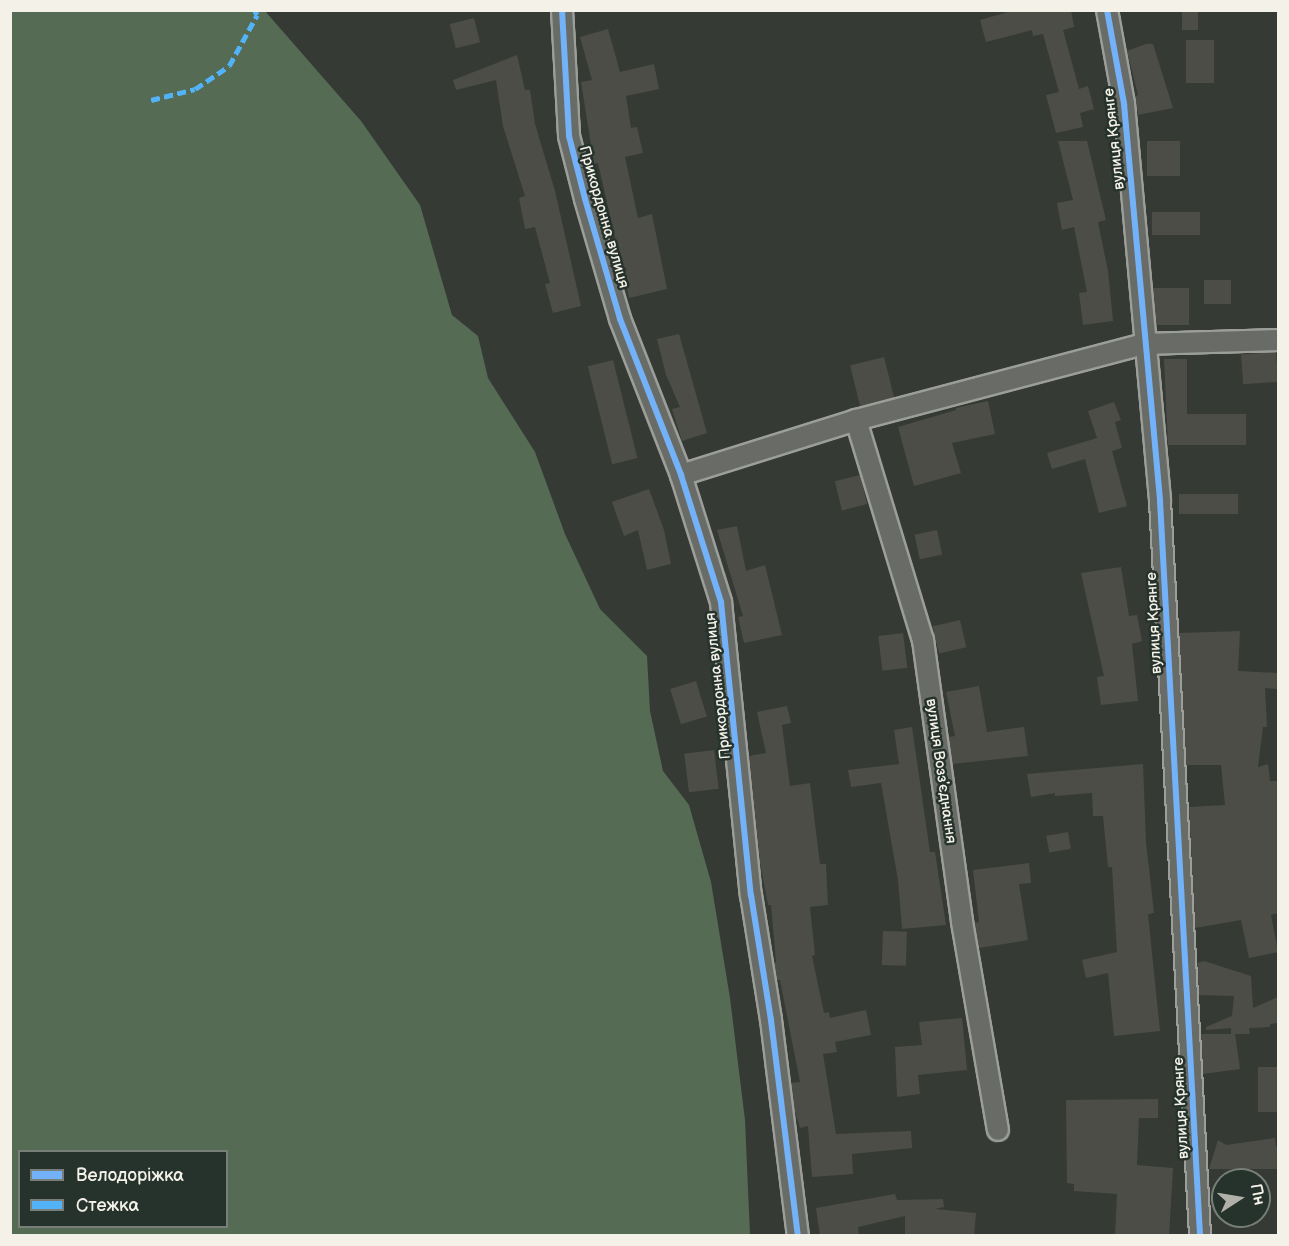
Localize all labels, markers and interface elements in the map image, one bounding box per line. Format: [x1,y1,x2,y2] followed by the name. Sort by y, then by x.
[1100,87,1128,191] street label: вулиця Крянге
[575,144,633,290] street label: Прикордонна вулиця
[1142,572,1166,674] street label: вулиця Крянге
[701,612,735,760] street label: Прикордонна вулиця
[922,697,960,845] street label: вулиця Воззʼєднання
[1169,1057,1193,1159] street label: вулиця Крянге
[18,1150,228,1228] legend
[76,1165,184,1186] text: Велодоріжка
[1211,1168,1271,1228] north arrow
[1246,1182,1269,1207] text: Пн
[76,1195,139,1216] text: Стежка

